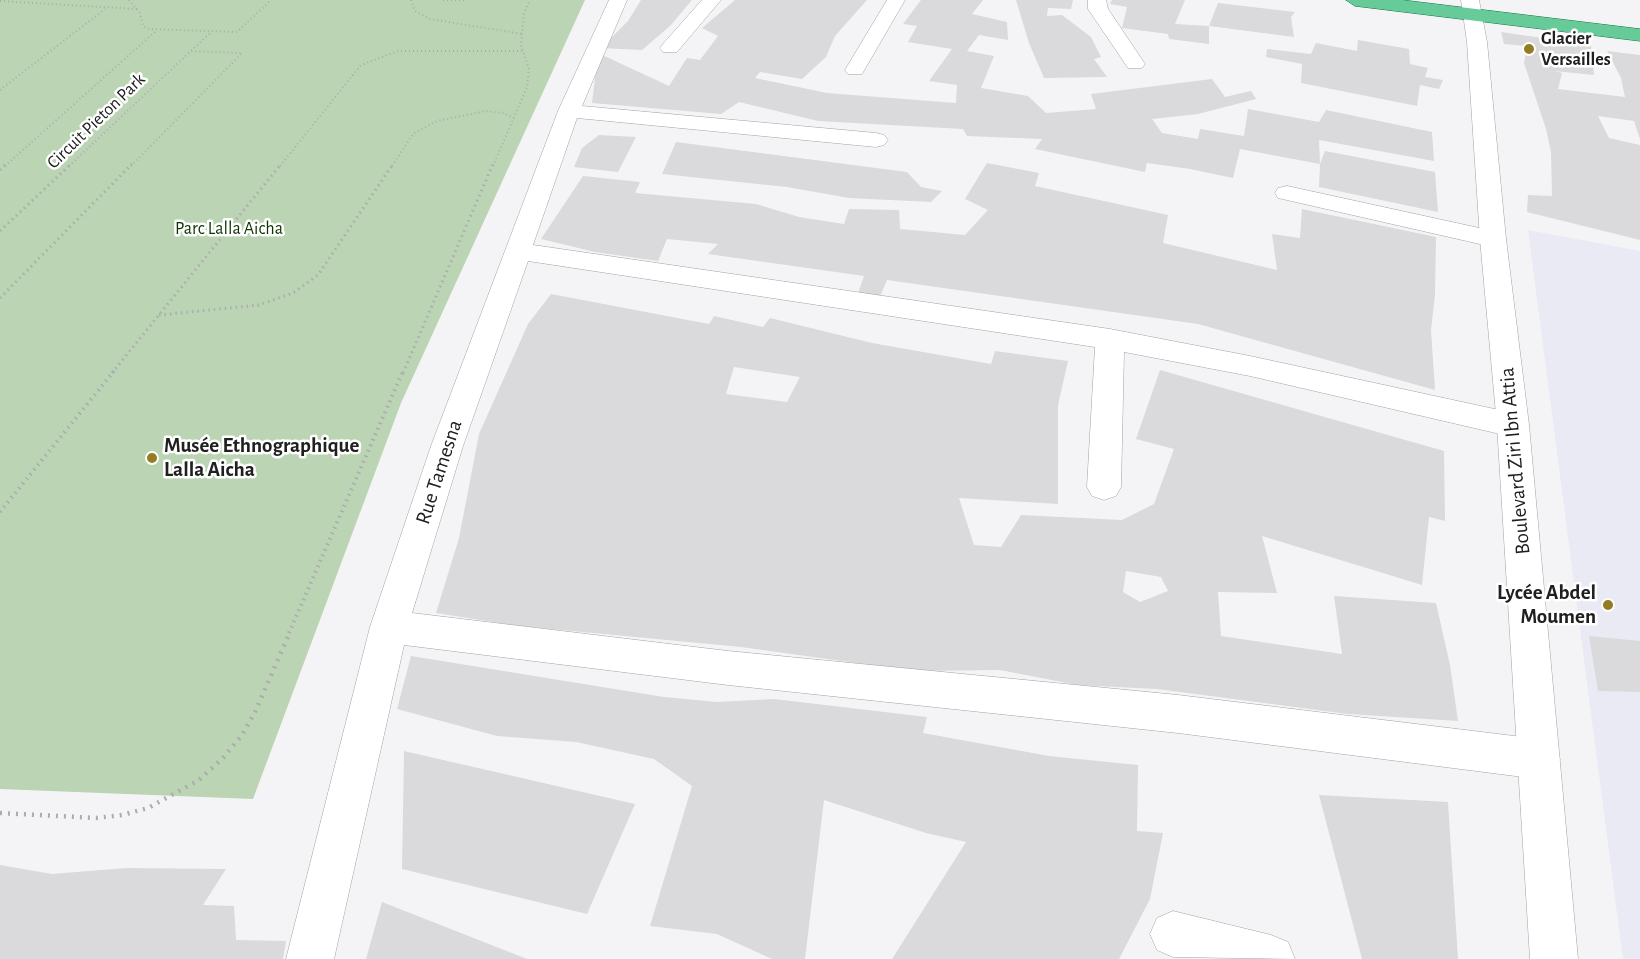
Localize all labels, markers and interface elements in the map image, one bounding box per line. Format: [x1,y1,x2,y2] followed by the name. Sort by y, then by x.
[1541,28,1611,70] place label: Glacier Versailles
[1522,42,1536,56] marker: Glacier Versailles
[42,69,150,173] street label: Circuit Pieton Park
[175,218,283,240] park label: Parc Lalla Aicha
[1494,366,1536,556] street label: Boulevard Ziri Ibn Attia
[410,417,468,527] street label: Rue Tamesna
[164,433,359,483] place label: Musée Ethnographique Lalla Aicha
[145,451,159,465] marker: Musée Ethnographique Lalla Aicha
[1497,580,1596,630] place label: Lycée Abdel Moumen
[1601,598,1615,612] marker: Lycée Abdel Moumen

